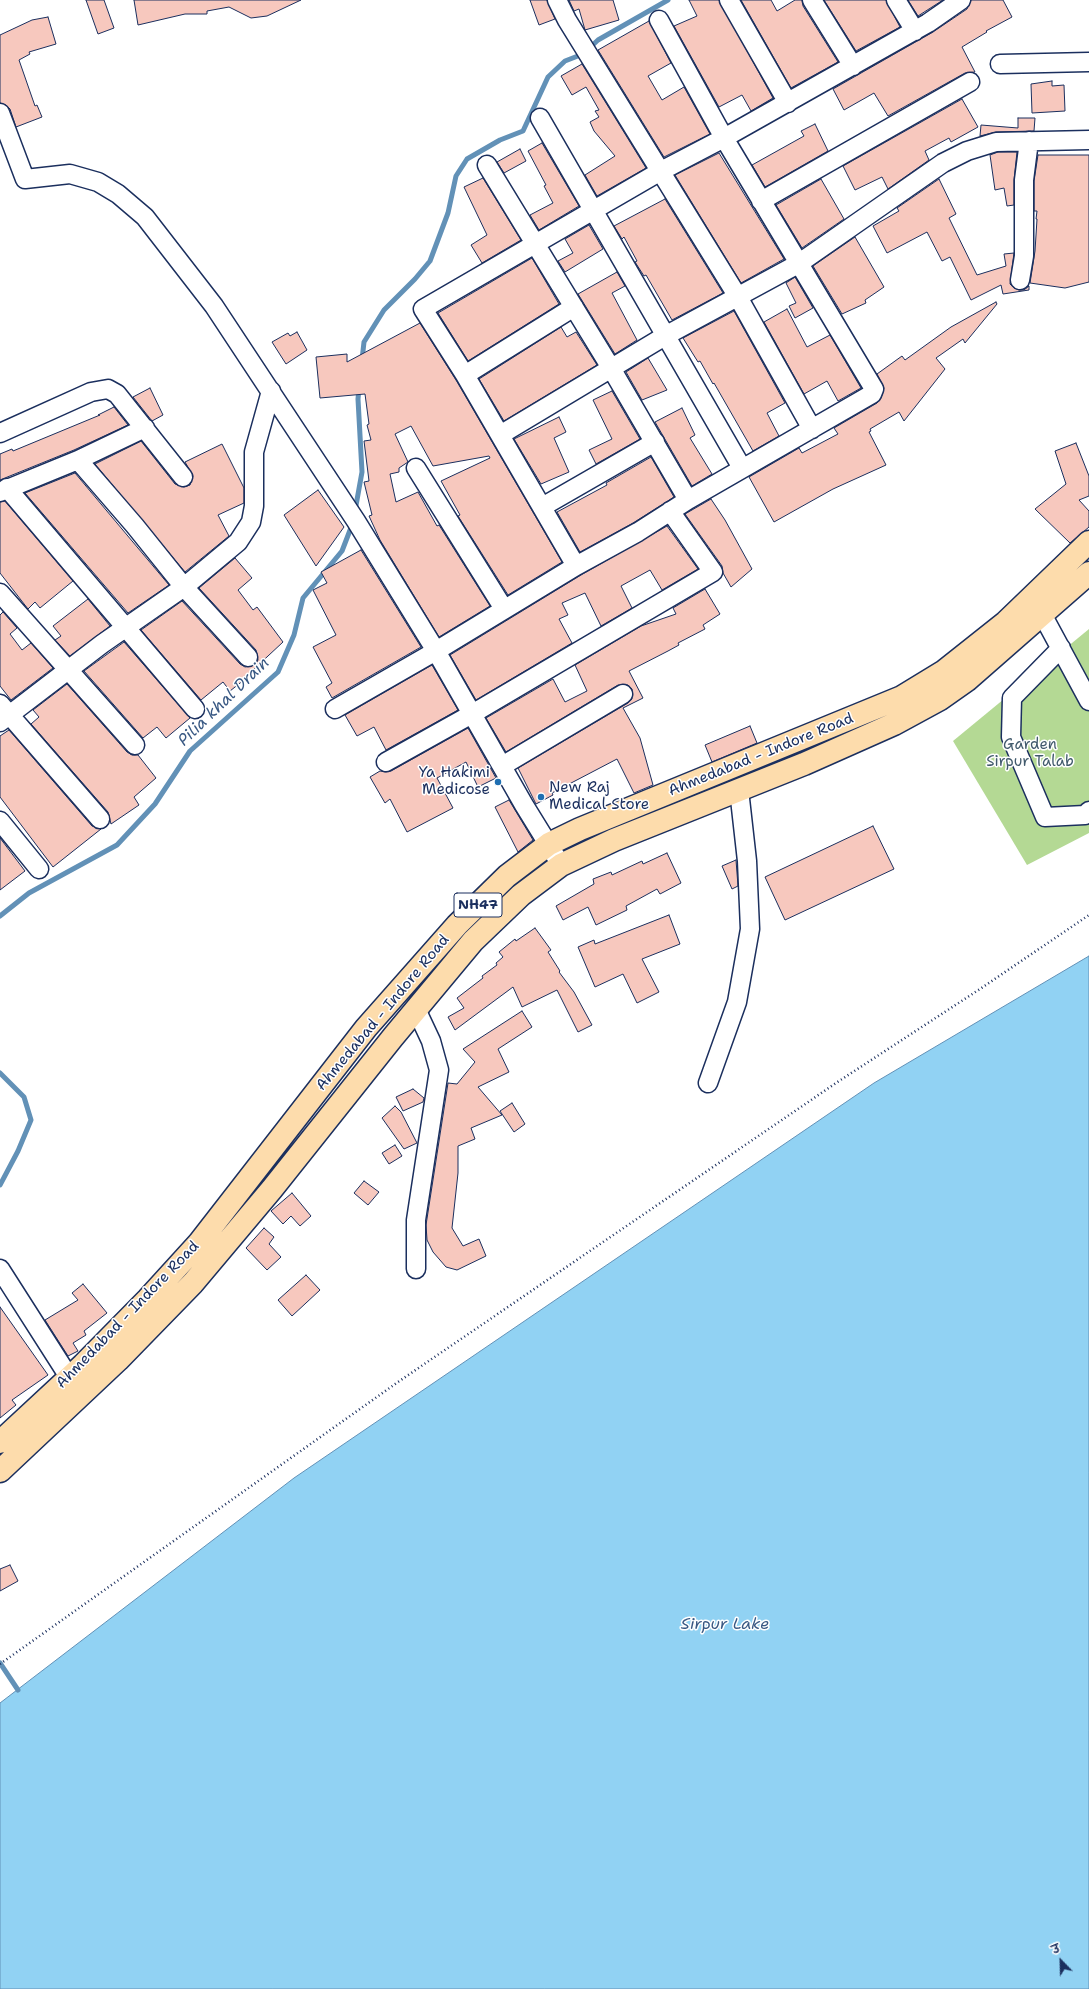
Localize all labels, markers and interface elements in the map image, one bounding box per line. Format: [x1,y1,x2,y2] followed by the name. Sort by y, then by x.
[174,654,274,750] water label: Pilia khal Drain
[666,710,856,800] street label: Ahmedabad - Indore Road
[986,736,1074,771] park label: Garden Sirpur Talab
[419,764,490,799] place label: Ya Hakimi Medicose
[493,777,503,787] marker: Ya Hakimi Medicose
[549,779,649,814] place label: New Raj Medical Store
[536,792,546,802] marker: New Raj Medical Store
[454,893,502,917] road number: NH47
[313,931,453,1095] street label: Ahmedabad - Indore Road
[53,1238,203,1392] street label: Ahmedabad - Indore Road
[681,1615,769,1635] water label: Sirpur Lake
[1041,1941,1081,1981] north arrow
[1050,1941,1062,1958] text: उ

